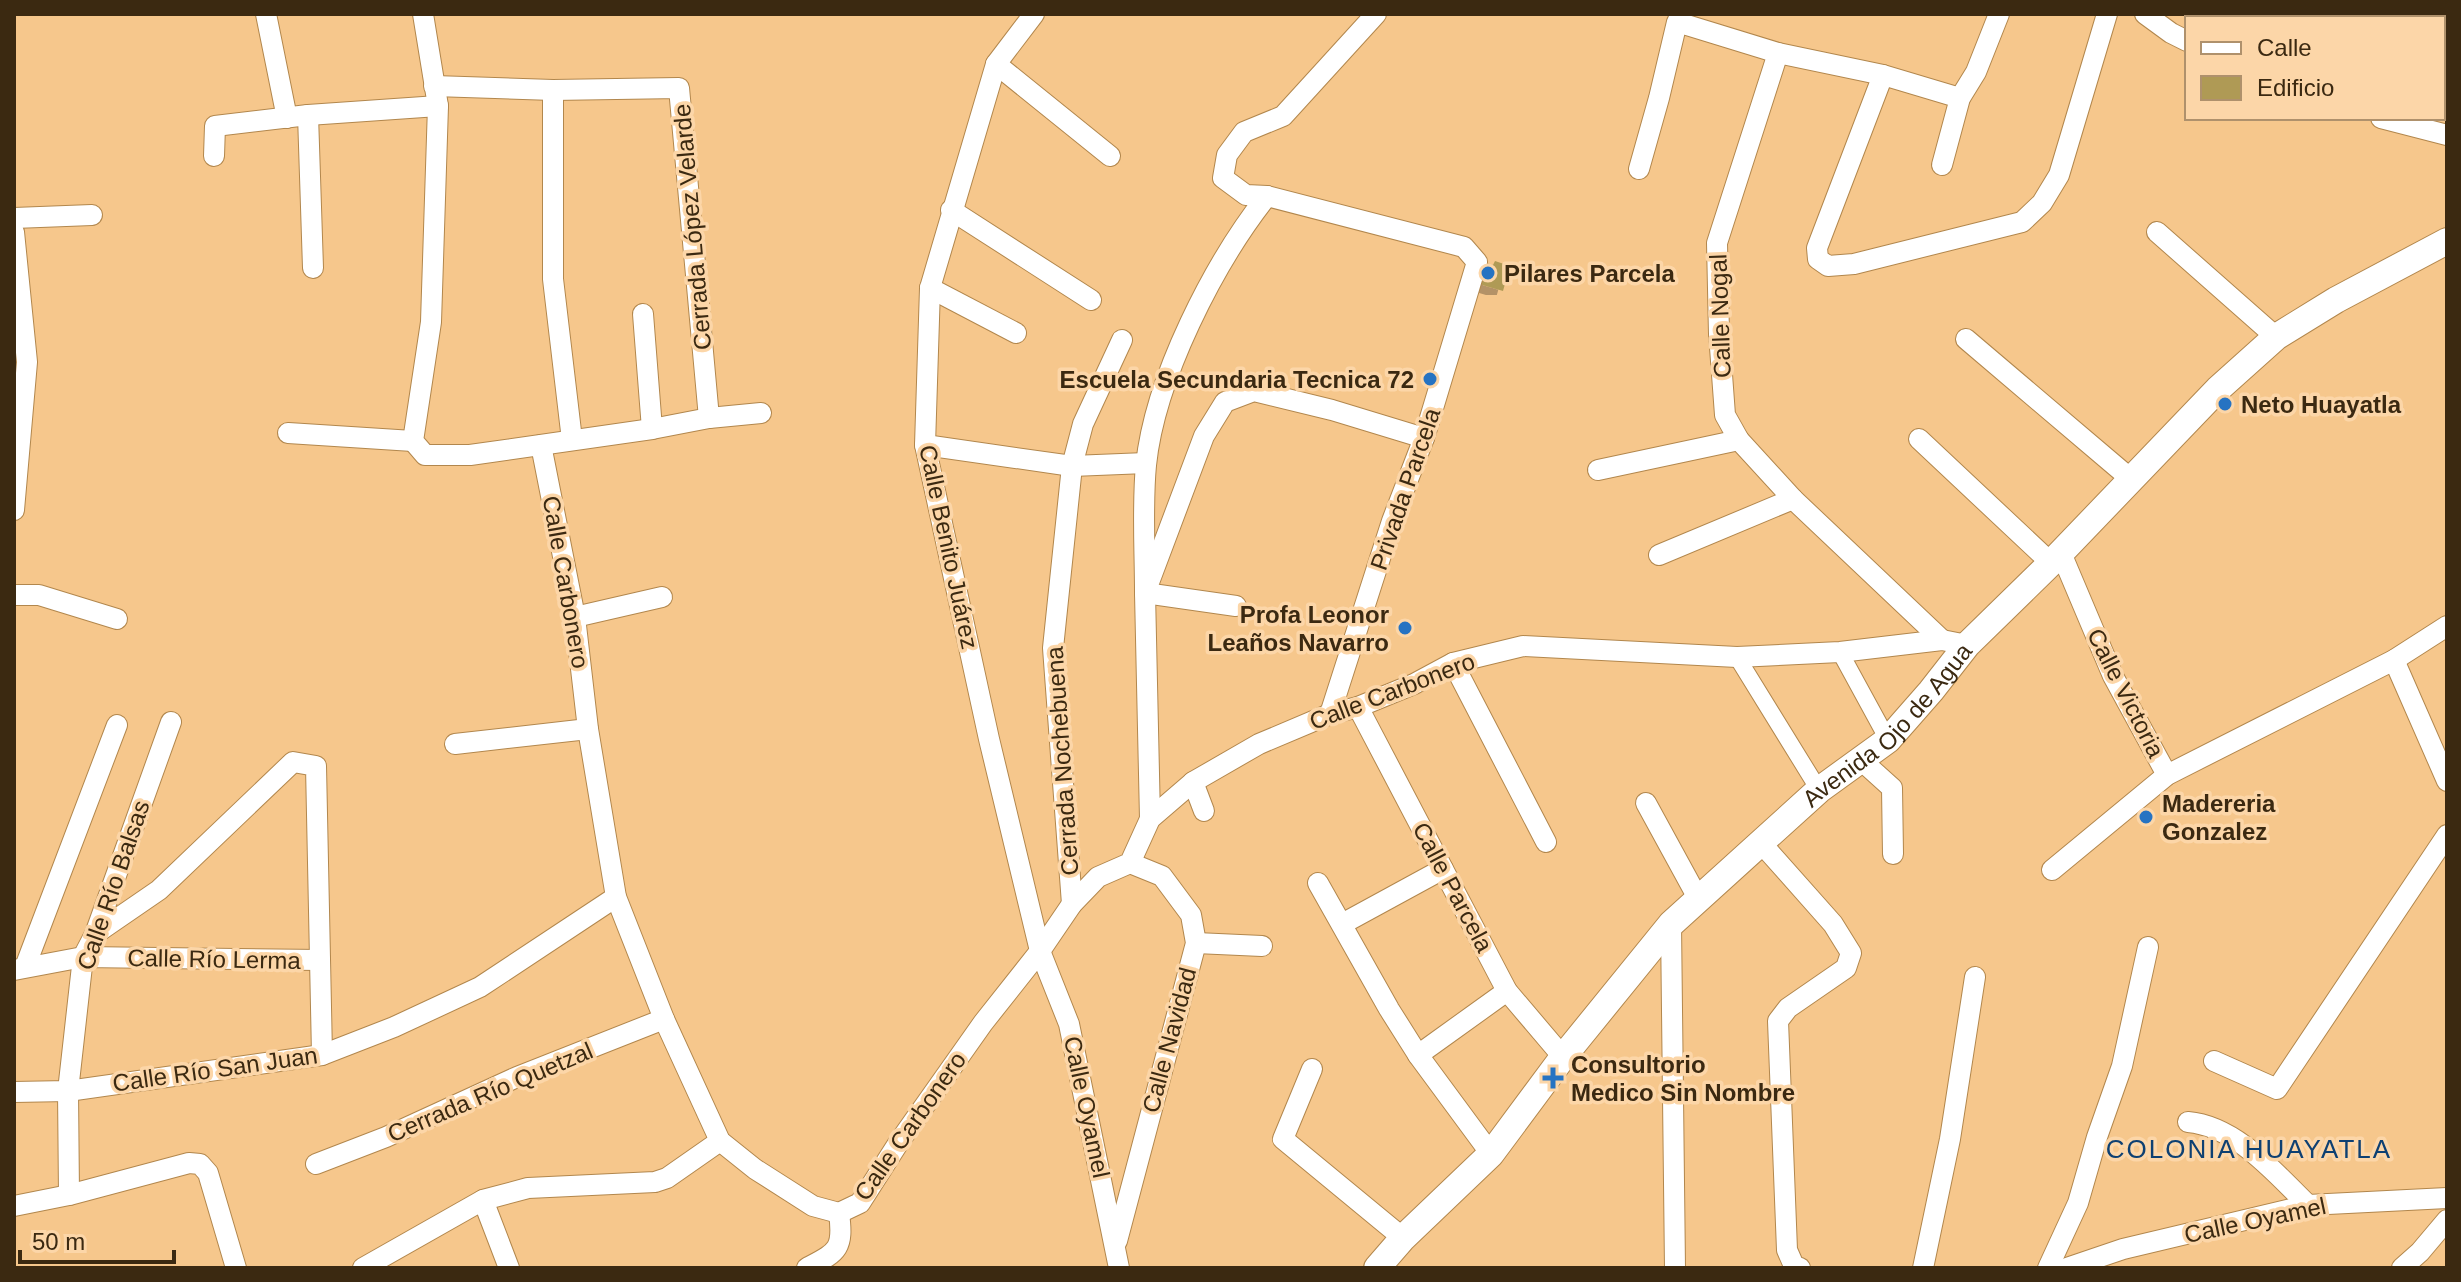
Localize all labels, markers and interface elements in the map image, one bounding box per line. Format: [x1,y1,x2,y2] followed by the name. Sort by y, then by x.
[2185,16,2445,120] legend
[2257,34,2312,61] text: Calle
[2257,74,2334,101] text: Edificio
[668,103,716,351] street label: Cerrada López Velarde
[1704,254,1736,378] street label: Calle Nogal
[1504,260,1675,287] place label: Pilares Parcela
[1479,264,1497,282] marker: Pilares Parcela
[1060,366,1414,393] place label: Escuela Secundaria Tecnica 72
[1421,370,1439,388] marker: Escuela Secundaria Tecnica 72
[2241,391,2402,418] place label: Neto Huayatla
[2216,395,2234,413] marker: Neto Huayatla
[1365,404,1446,573] street label: Privada Parcela
[914,442,984,652] street label: Calle Benito Juárez
[538,494,594,670] street label: Calle Carbonero
[1208,601,1389,656] place label: Profa Leonor Leaños Navarro
[1396,619,1414,637] marker: Profa Leonor Leaños Navarro
[2082,624,2170,763] street label: Calle Victoria
[1797,637,1977,812] street label: Avenida Ojo de Agua
[1040,645,1083,876] street label: Cerrada Nochebuena
[1306,647,1478,735] street label: Calle Carbonero
[2162,790,2276,845] place label: Madereria Gonzalez
[71,797,155,973] street label: Calle Río Balsas
[2137,808,2155,826] marker: Madereria Gonzalez
[1408,818,1499,957] street label: Calle Parcela
[127,944,302,974] street label: Calle Río Lerma
[1137,964,1201,1116] street label: Calle Navidad
[1059,1034,1115,1180] street label: Calle Oyamel
[383,1037,597,1147] street label: Cerrada Río Quetzal
[111,1041,319,1097] street label: Calle Río San Juan
[849,1047,971,1205] street label: Calle Carbonero
[1571,1051,1795,1106] place label: Consultorio Medico Sin Nombre
[1542,1067,1564,1089] marker: Consultorio Medico Sin Nombre
[2106,1134,2392,1164] district label: COLONIA HUAYATLA
[2182,1192,2328,1248] street label: Calle Oyamel
[20,1214,174,1264] scale bar
[32,1228,85,1255] text: 50 m

